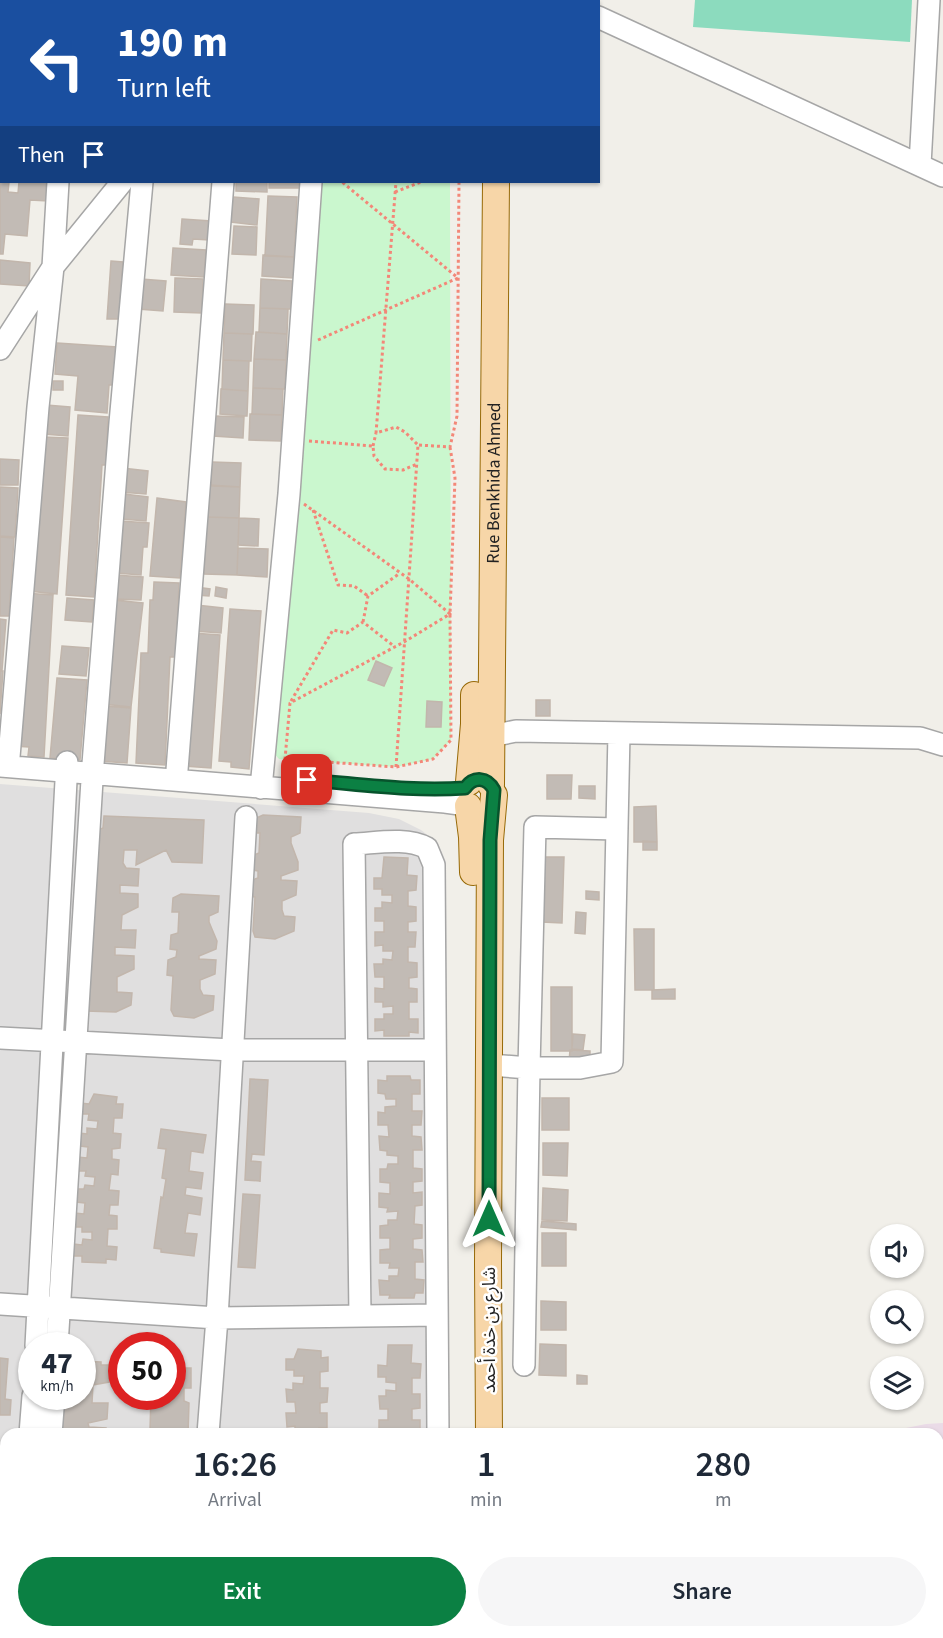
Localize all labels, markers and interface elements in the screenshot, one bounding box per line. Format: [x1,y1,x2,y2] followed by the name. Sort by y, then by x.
[117,13,228,73] text: 190 m
[18,24,96,102] icon: left
[117,69,211,108] text: Turn left
[77,138,110,171] icon: arrive
[18,139,65,171] text: Then
[480,402,507,564] street label: Rue Benkhida Ahmed
[281,754,332,805] pin
[290,763,323,796] icon: arrive
[457,1187,521,1251] position arrow
[870,1224,924,1410] map controls
[870,1224,924,1278] button: sound
[477,1267,503,1393] street label: شارع بن خدة أحمد
[870,1290,924,1344] button: search
[108,1332,186,1410] speed limit sign: 50
[41,1342,73,1385] text: 47
[870,1356,924,1410] button: layers
[40,1376,74,1397] text: km/h
[193,1439,277,1490] text: 16:26
[477,1439,495,1490] text: 1
[695,1439,751,1490] text: 280
[208,1486,262,1514] text: Arrival
[470,1486,502,1514] text: min
[715,1486,731,1514] text: m
[18,1557,466,1626] button: Exit
[478,1557,926,1626] button: Share

